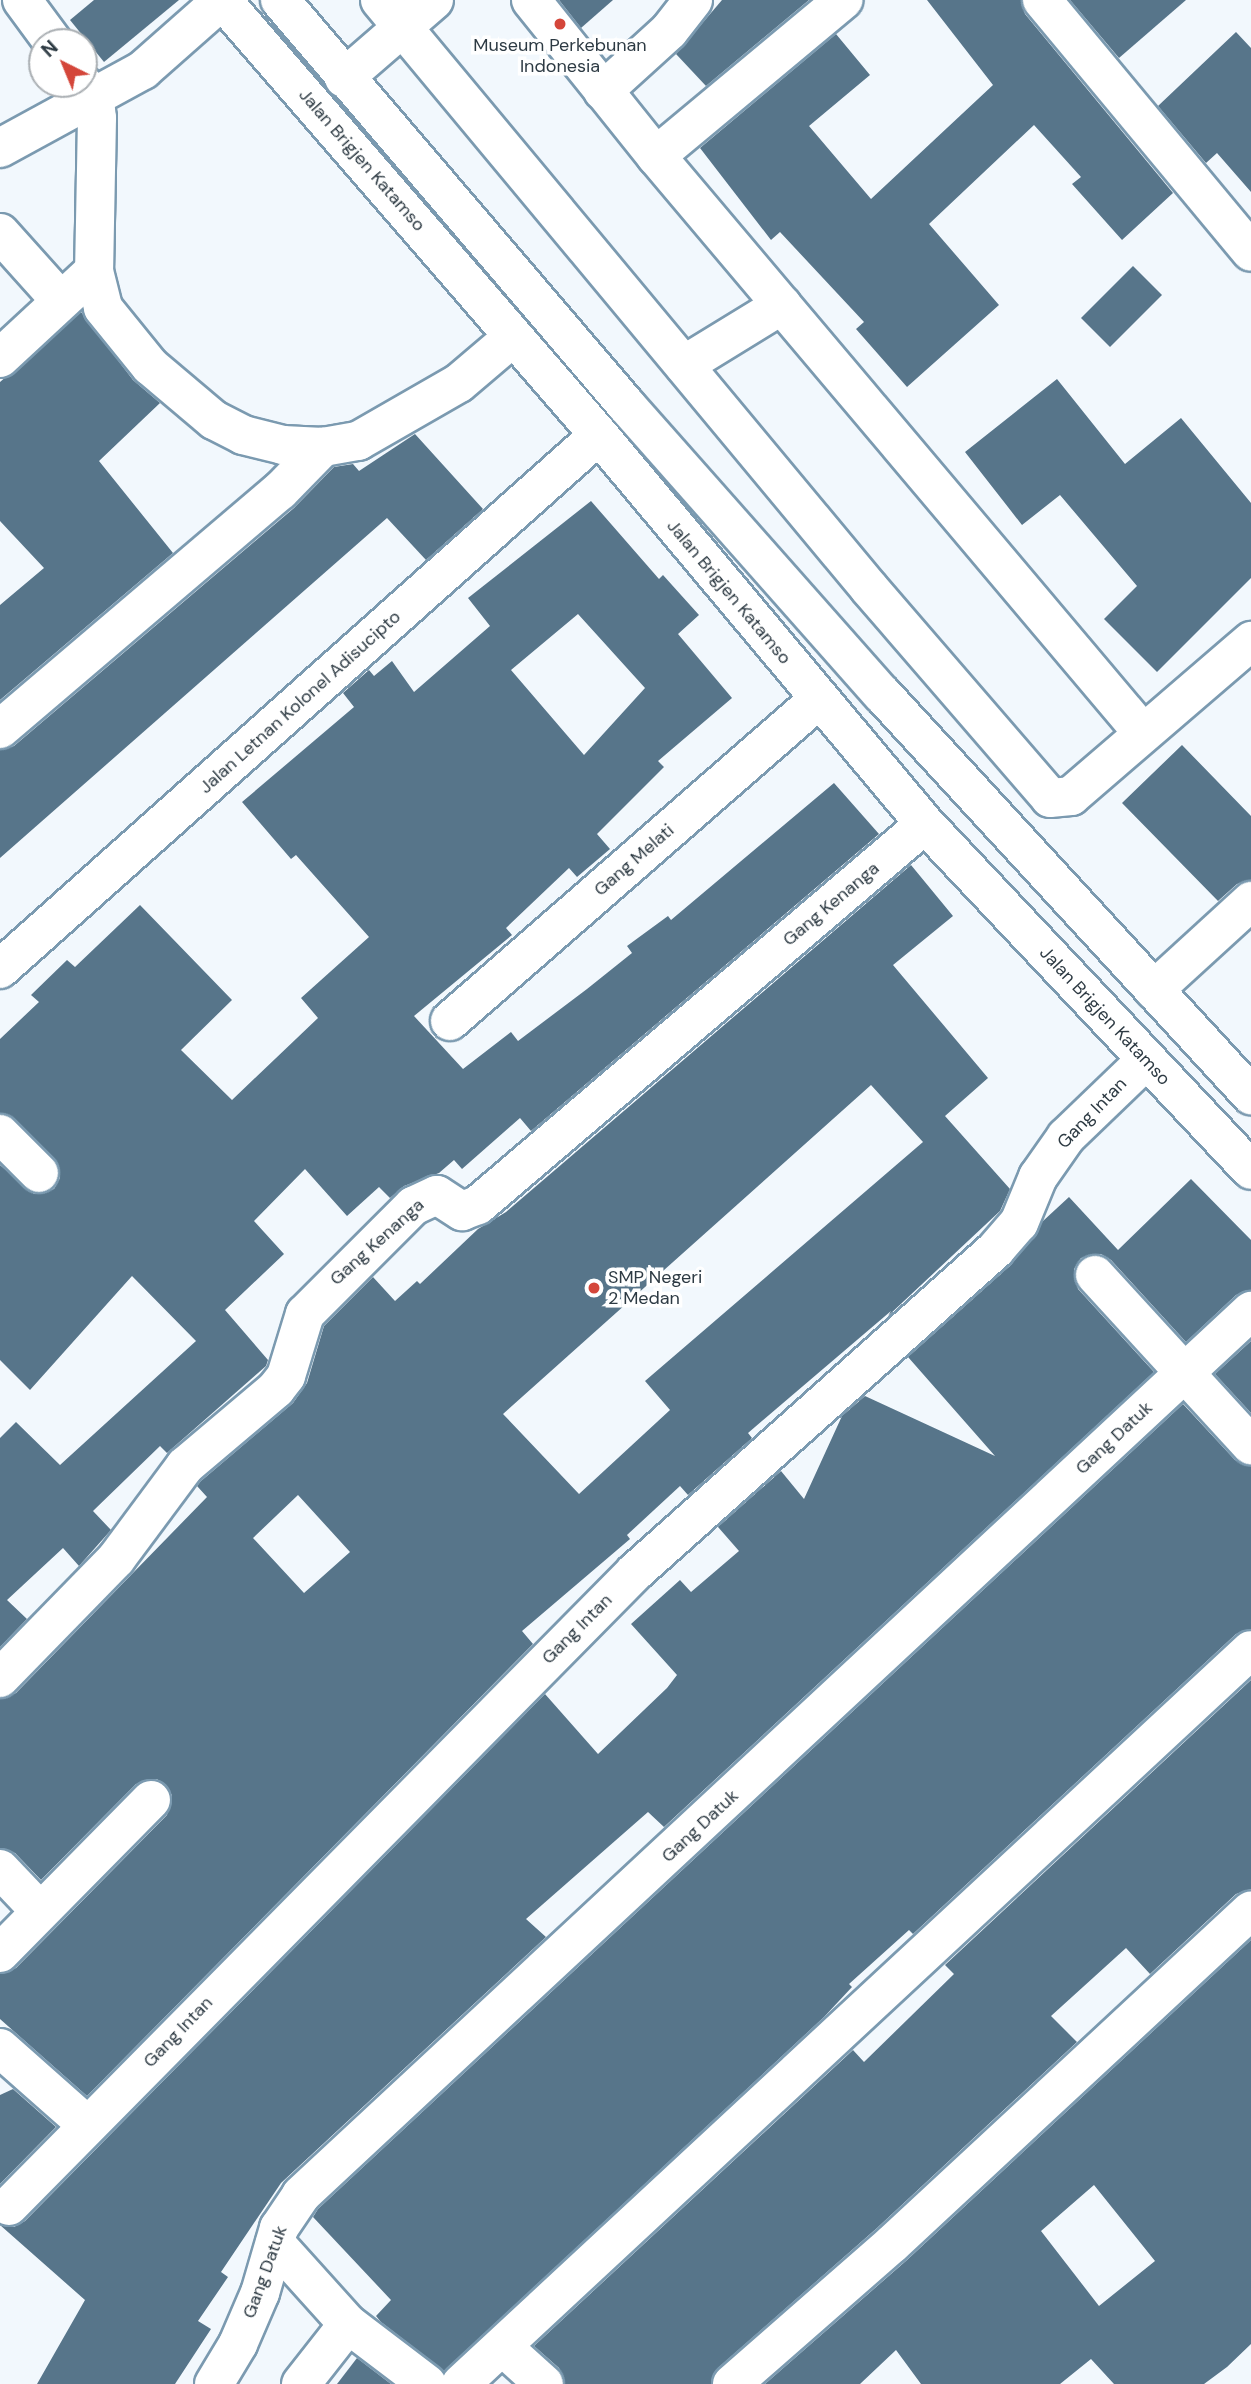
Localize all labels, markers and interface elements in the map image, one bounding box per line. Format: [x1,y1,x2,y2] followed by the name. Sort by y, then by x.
[552,16,568,32] marker: Museum Perkebunan Indonesia
[28,28,98,98] north arrow
[36,35,63,63] text: N
[473,35,647,78] place label: Museum Perkebunan Indonesia
[294,84,430,236] street label: Jalan Brigjen Katamso
[662,515,796,669] street label: Jalan Brigjen Katamso
[195,606,405,798] street label: Jalan Letnan Kolonel Adisucipto
[590,819,678,901] street label: Gang Melati
[778,857,884,951] street label: Gang Kenanga
[1035,942,1175,1090] street label: Jalan Brigjen Katamso
[1053,1073,1131,1153] street label: Gang Intan
[326,1194,428,1290] street label: Gang Kenanga
[608,1267,702,1310] place label: SMP Negeri 2 Medan
[586,1280,602,1296] marker: SMP Negeri 2 Medan
[1071,1397,1157,1479] street label: Gang Datuk
[537,1589,617,1669] street label: Gang Intan
[657,1785,743,1867] street label: Gang Datuk
[139,1992,217,2072] street label: Gang Intan
[238,2223,292,2321] street label: Gang Datuk

